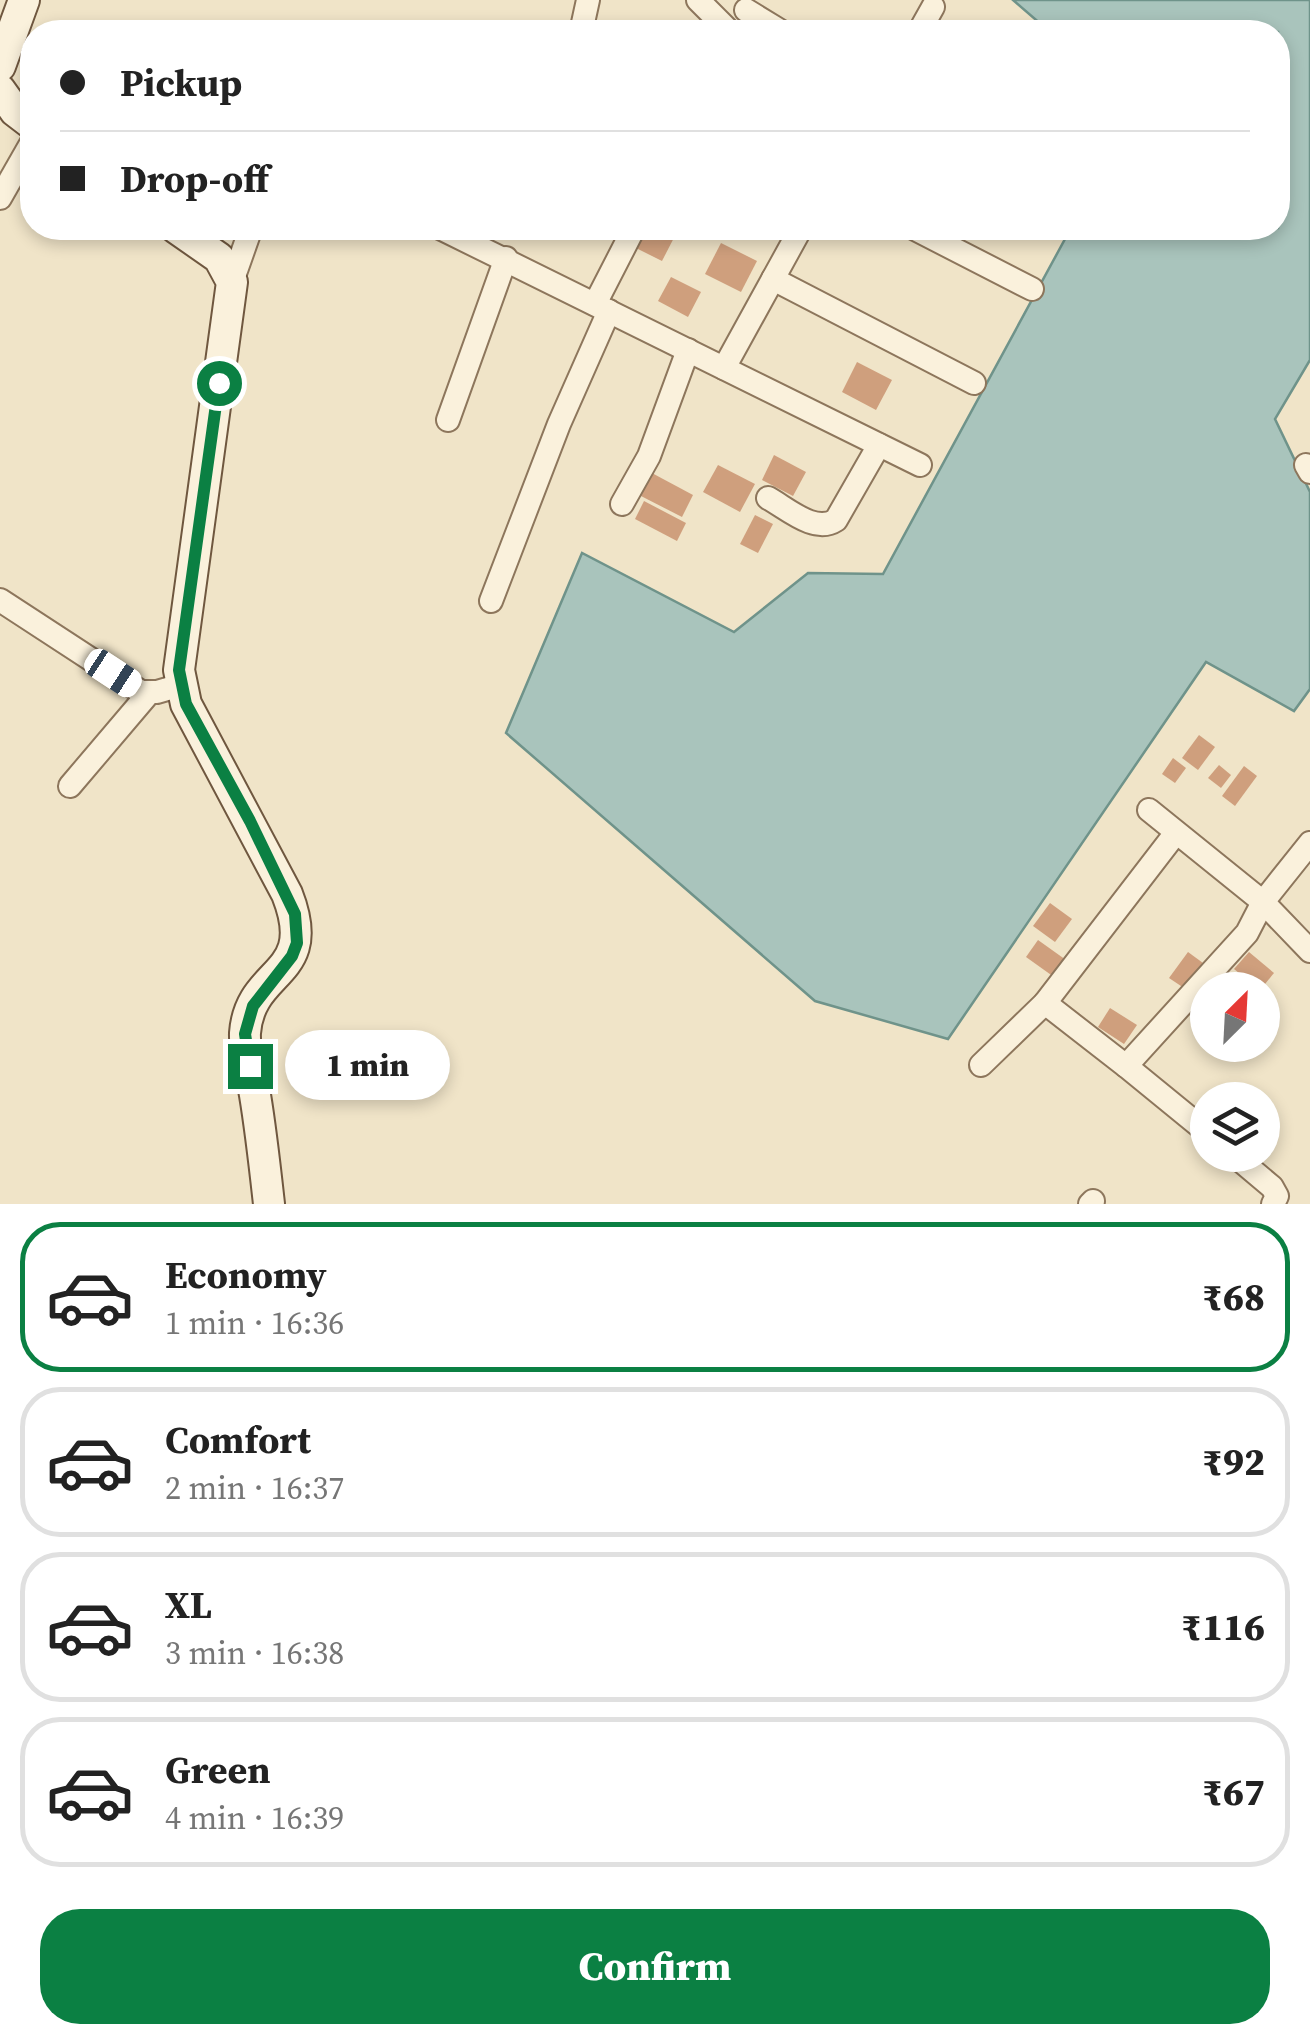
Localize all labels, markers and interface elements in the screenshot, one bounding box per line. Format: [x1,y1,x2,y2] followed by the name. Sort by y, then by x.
[120,57,242,109] text: Pickup
[120,153,269,205] text: Drop-off
[197,361,242,406] route start
[80,644,146,702] car
[1190,972,1280,1062] north arrow
[1190,972,1280,1172] map controls
[285,1031,450,1101] callout: 1 min
[326,1043,409,1087] text: 1 min
[228,1044,273,1089] route end
[1190,1082,1280,1172] button: layers
[165,1249,327,1301] text: Economy
[45,1252,135,1342] icon: car
[1202,1271,1265,1323] text: ₹68
[165,1301,344,1345] text: 1 min · 16:36
[165,1414,311,1466] text: Comfort
[45,1417,135,1507] icon: car
[1202,1436,1265,1488] text: ₹92
[165,1466,344,1510] text: 2 min · 16:37
[165,1579,212,1631] text: XL
[45,1582,135,1672] icon: car
[1181,1601,1265,1653] text: ₹116
[165,1631,344,1675] text: 3 min · 16:38
[165,1744,271,1796] text: Green
[45,1747,135,1837] icon: car
[1202,1766,1265,1818] text: ₹67
[165,1796,344,1840] text: 4 min · 16:39
[40,1909,1270,2024] button: Confirm

